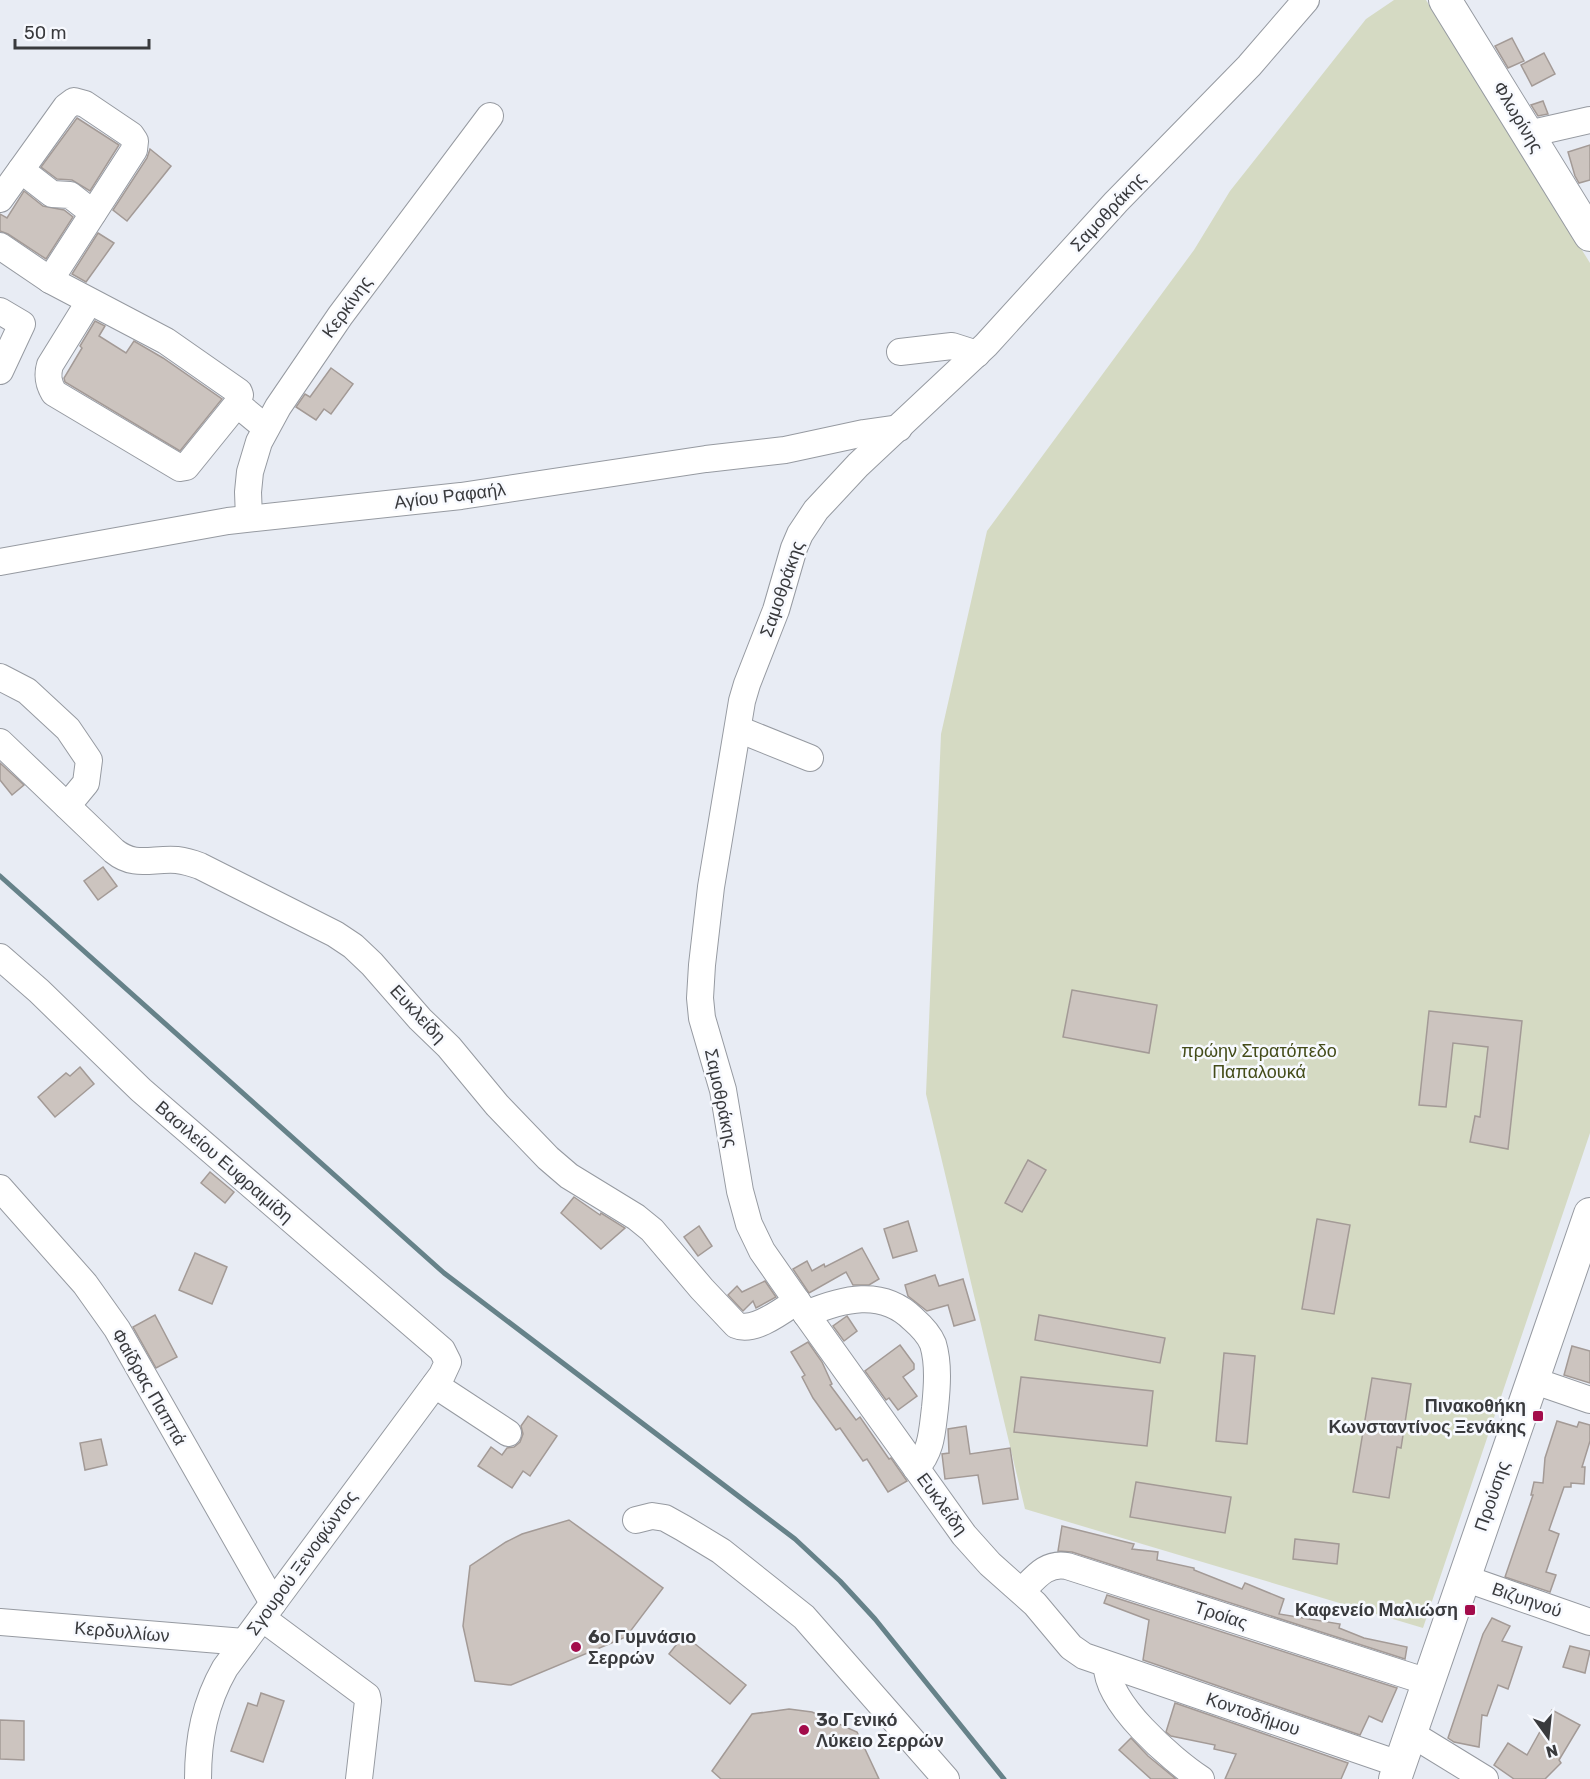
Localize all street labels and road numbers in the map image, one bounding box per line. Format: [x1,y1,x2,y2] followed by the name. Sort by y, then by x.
[1488,77,1548,157] street label: Φλωρίνης
[1066,168,1150,256] street label: Σαμοθράκης
[317,272,377,342] street label: Κερκίνης
[393,478,507,514] street label: Αγίου Ραφαήλ
[755,538,809,640] street label: Σαμοθράκης
[385,980,451,1048] street label: Ευκλείδη
[700,1047,742,1150] street label: Σαμοθράκης
[151,1096,297,1228] street label: Βασιλείου Ευφραιμίδη
[107,1325,191,1449] street label: Φαίδρας Παππά
[1470,1458,1514,1534] street label: Προύσης
[912,1468,972,1540] street label: Ευκλείδη
[242,1486,362,1640] street label: Σγουρού Ξενοφώντος
[1489,1578,1565,1622] street label: Βιζυηνού
[1192,1596,1251,1634] street label: Τροίας
[74,1617,170,1647] street label: Κερδυλλίων
[1203,1688,1303,1740] street label: Κοντοδήμου

